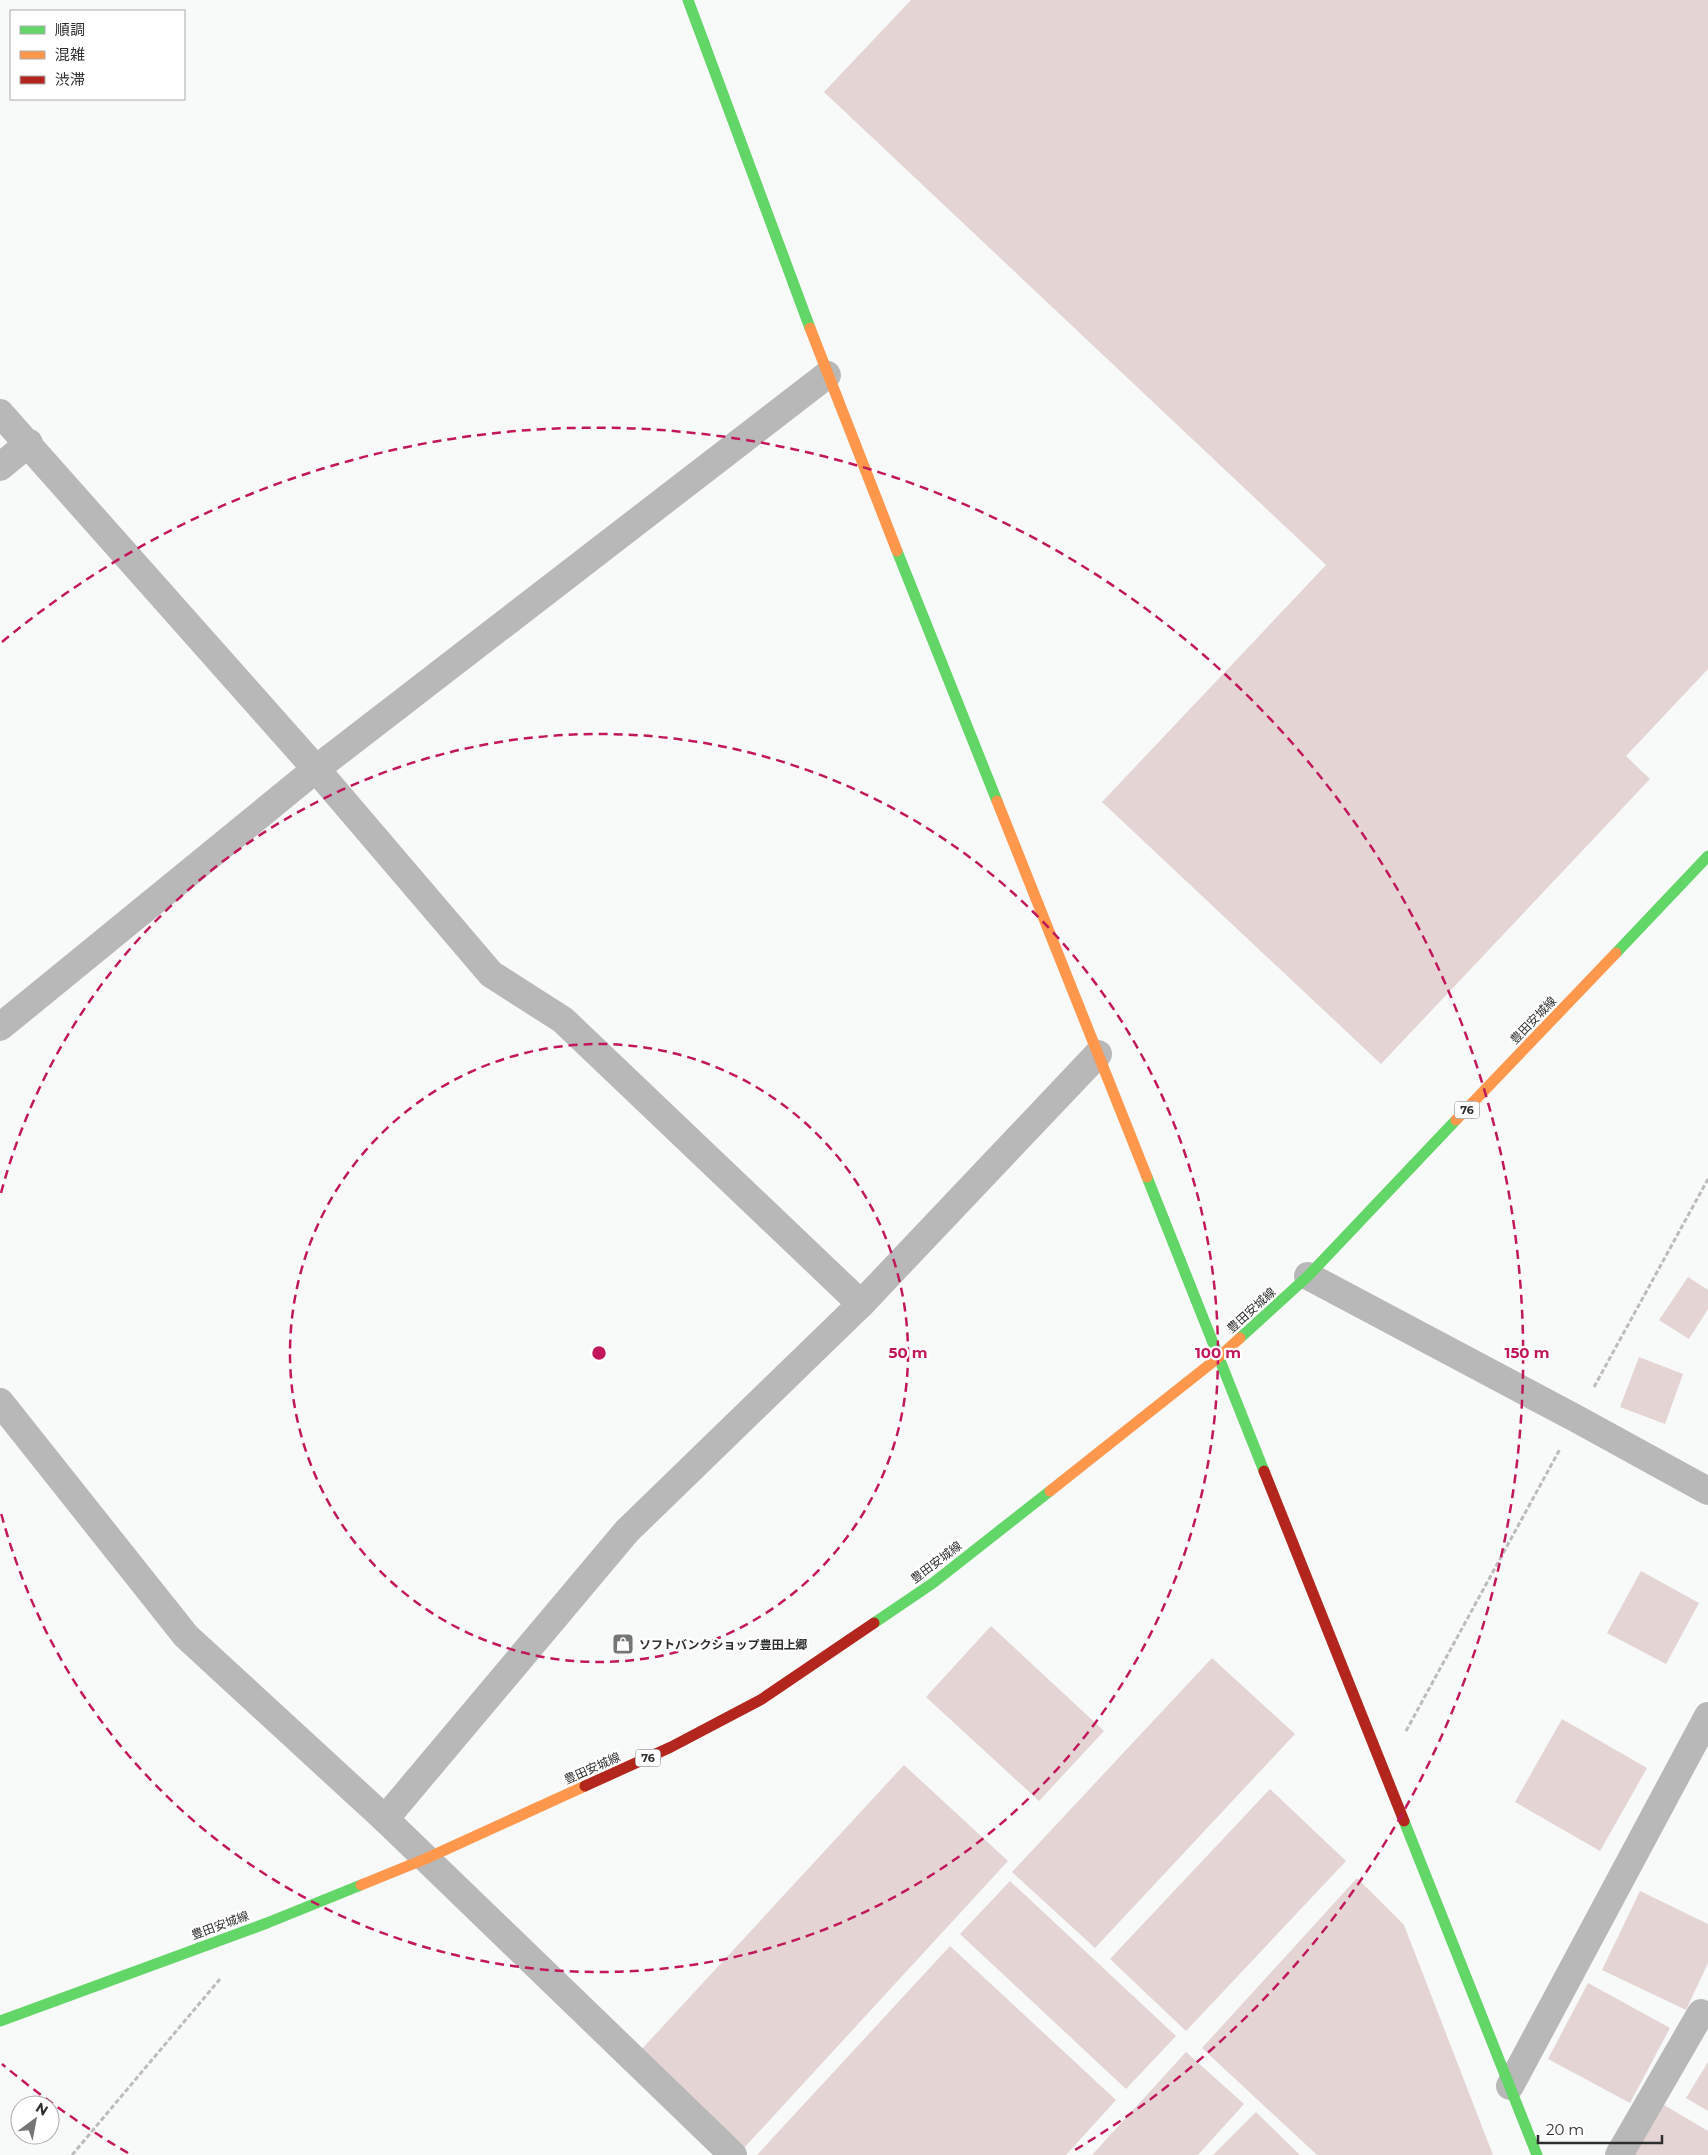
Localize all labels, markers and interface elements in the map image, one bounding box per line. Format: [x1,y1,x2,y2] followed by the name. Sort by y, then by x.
[10,10,185,100] legend
[55,20,85,39] text: 順調
[55,45,85,64] text: 混雑
[55,70,85,89] text: 渋滞
[1507,993,1559,1047] street label: 豊田安城線
[1454,1102,1480,1118] road number: 76
[1224,1284,1278,1336] street label: 豊田安城線
[888,1343,928,1362] text: 50 m
[1195,1343,1241,1362] text: 100 m
[1505,1343,1549,1362] text: 150 m
[590,1344,608,1362] centre of rings
[908,1538,964,1586] street label: 豊田安城線
[611,1632,635,1656] shop icon: ソフトバンクショップ豊田上郷
[639,1637,808,1652] place label: ソフトバンクショップ豊田上郷
[562,1749,622,1787] street label: 豊田安城線
[636,1750,660,1766] road number: 76
[189,1908,251,1942] street label: 豊田安城線
[10,2095,60,2145] north arrow
[32,2098,51,2120] text: N
[1538,2112,1662,2144] scale bar
[1546,2120,1584,2139] text: 20 m

